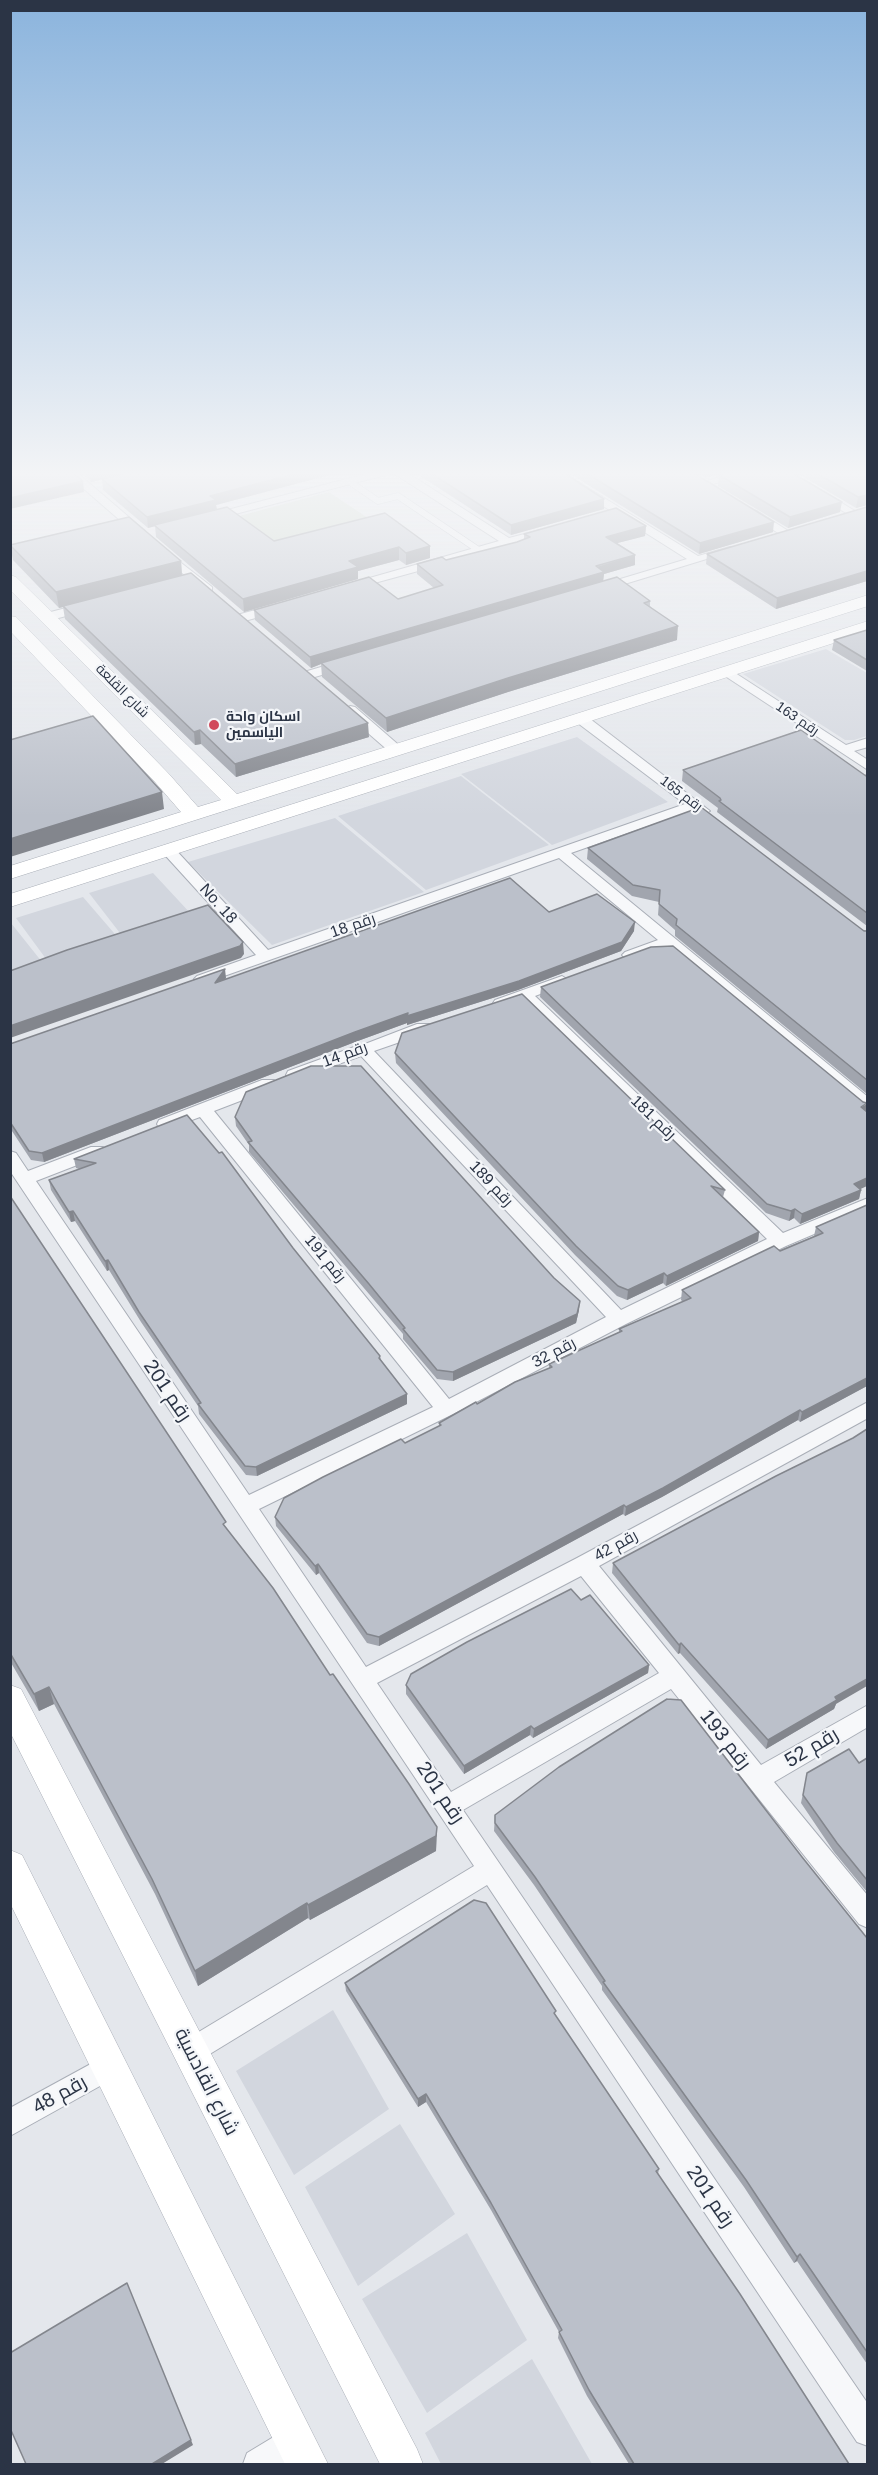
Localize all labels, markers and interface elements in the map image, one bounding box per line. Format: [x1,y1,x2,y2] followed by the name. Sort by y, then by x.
[92,661,152,721] street label: شارع القلعة
[772,698,822,740] street label: رقم 163
[226,709,301,742] place label: اسكان واحة الياسمين
[207,718,221,732] marker: اسكان واحة الياسمين
[657,773,705,815] street label: رقم 165
[195,880,241,928] street label: No. 18
[328,909,378,943] street label: رقم 18
[320,1038,370,1072] street label: رقم 14
[626,1092,680,1144] street label: رقم 181
[465,1157,517,1211] street label: رقم 189
[300,1231,350,1287] street label: رقم 191
[529,1334,579,1372] street label: رقم 32
[138,1355,196,1427] street label: رقم 201
[591,1526,641,1566] street label: رقم 42
[694,1705,756,1775] street label: رقم 193
[781,1723,843,1773] street label: رقم 52
[411,1757,469,1829] street label: رقم 201
[169,2024,243,2140] street label: شارع القادسية
[29,2070,91,2120] street label: رقم 48
[681,2161,739,2233] street label: رقم 201

